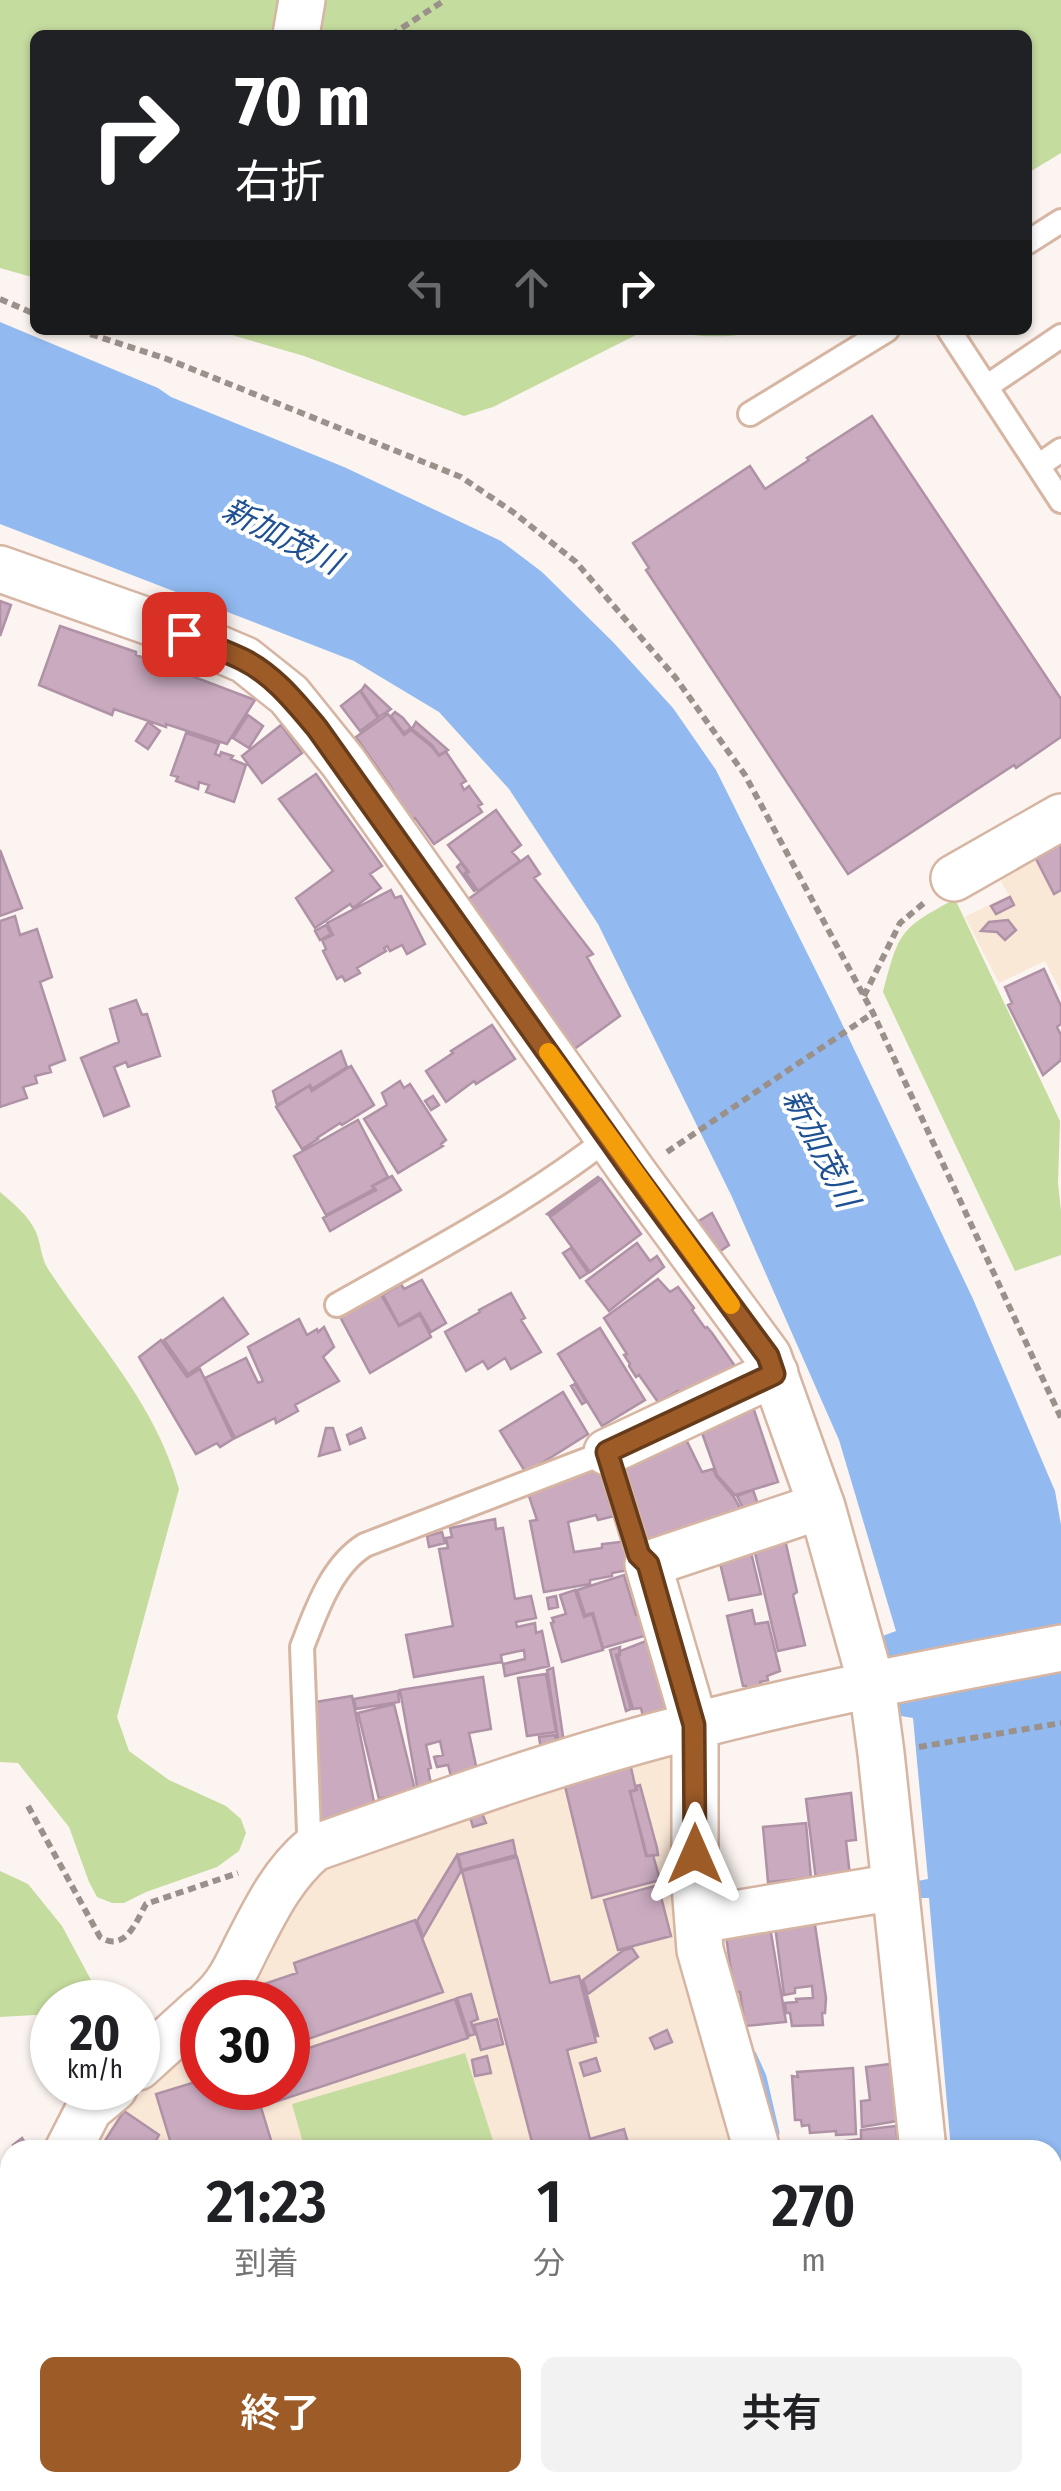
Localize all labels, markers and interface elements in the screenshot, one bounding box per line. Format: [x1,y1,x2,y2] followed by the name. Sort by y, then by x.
[235,60,370,144] text: 70 m
[70,70,200,200] icon: right
[235,155,325,209] text: 右折
[399,260,454,315] icon: left
[504,260,559,315] icon: ahead
[609,260,664,315] icon: right
[216,490,350,583] water label: 新加茂川
[142,592,227,677] pin
[157,607,212,662] icon: arrive
[775,1082,868,1216] water label: 新加茂川
[643,1802,747,1906] position arrow
[180,1980,310,2110] speed limit sign: 30
[70,2003,120,2063] text: 20
[67,2055,123,2085] text: km/h
[206,2166,327,2238] text: 21:23
[537,2166,562,2238] text: 1
[772,2170,856,2242] text: 270
[801,2241,826,2279] text: m
[235,2244,299,2282] text: 到着
[533,2244,565,2282] text: 分
[40,2357,521,2472] button: 終了
[541,2357,1022,2472] button: 共有

